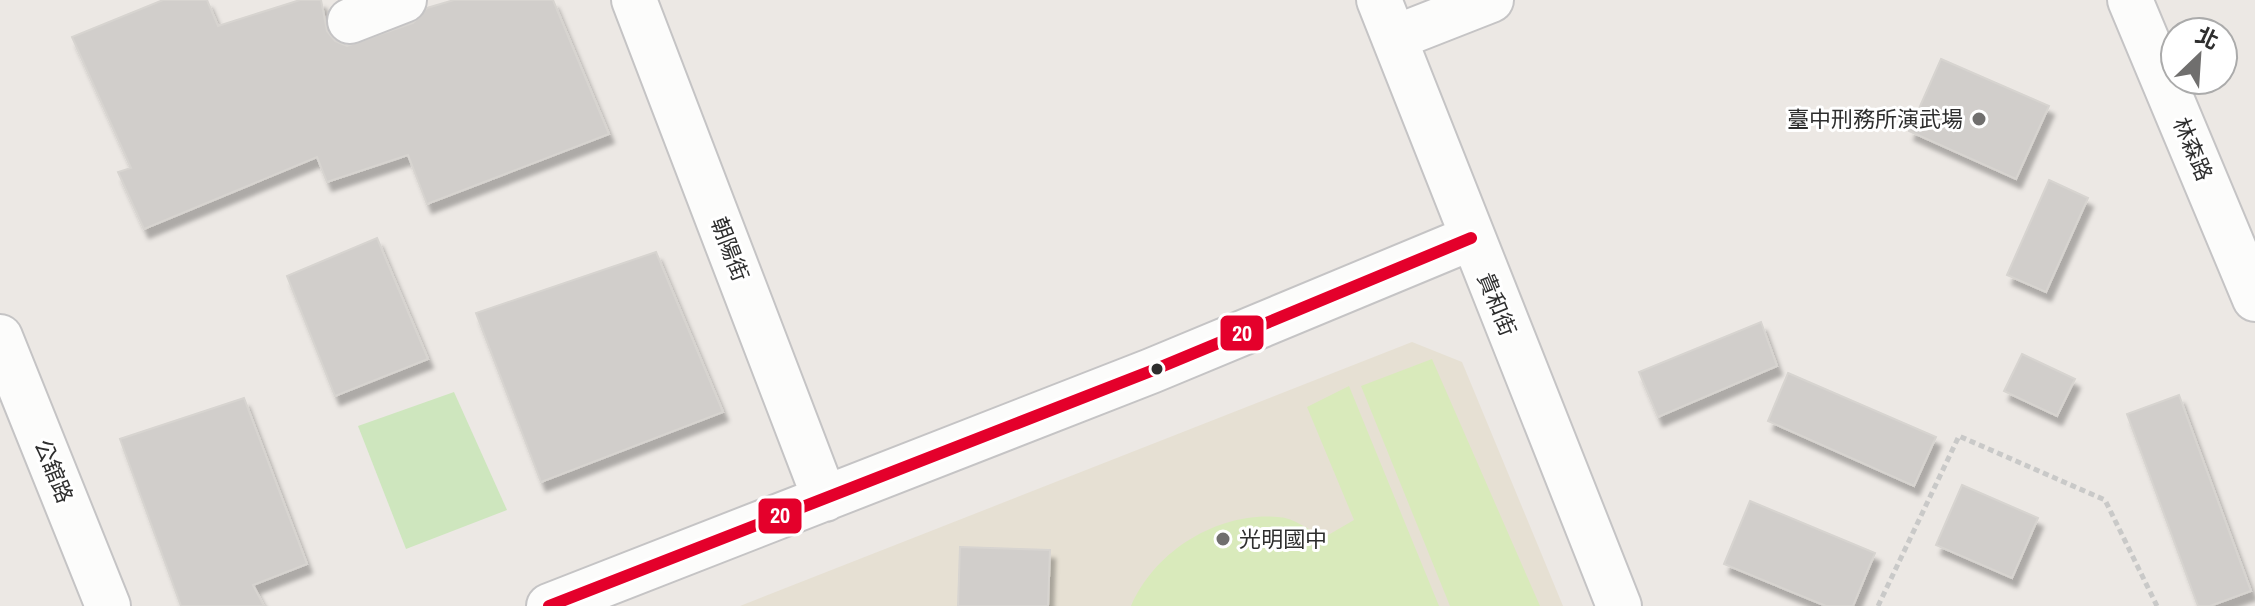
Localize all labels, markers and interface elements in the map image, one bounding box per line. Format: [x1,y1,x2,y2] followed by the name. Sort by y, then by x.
[2159,16,2239,96] north arrow
[2191,20,2224,56] text: 北
[1787,104,1963,134] place label: 臺中刑務所演武場
[1970,110,1988,128] marker: 臺中刑務所演武場
[2166,113,2220,185] street label: 林森路
[704,213,756,285] street label: 朝陽街
[1471,268,1523,340] street label: 貴和街
[1219,314,1265,352] line badge: 20
[1232,318,1252,348] text: 20
[1149,361,1165,377] unlabelled marker
[28,435,80,507] street label: 公舘路
[757,497,803,535] line badge: 20
[770,500,790,530] text: 20
[1239,524,1327,554] place label: 光明國中
[1214,530,1232,548] marker: 光明國中

